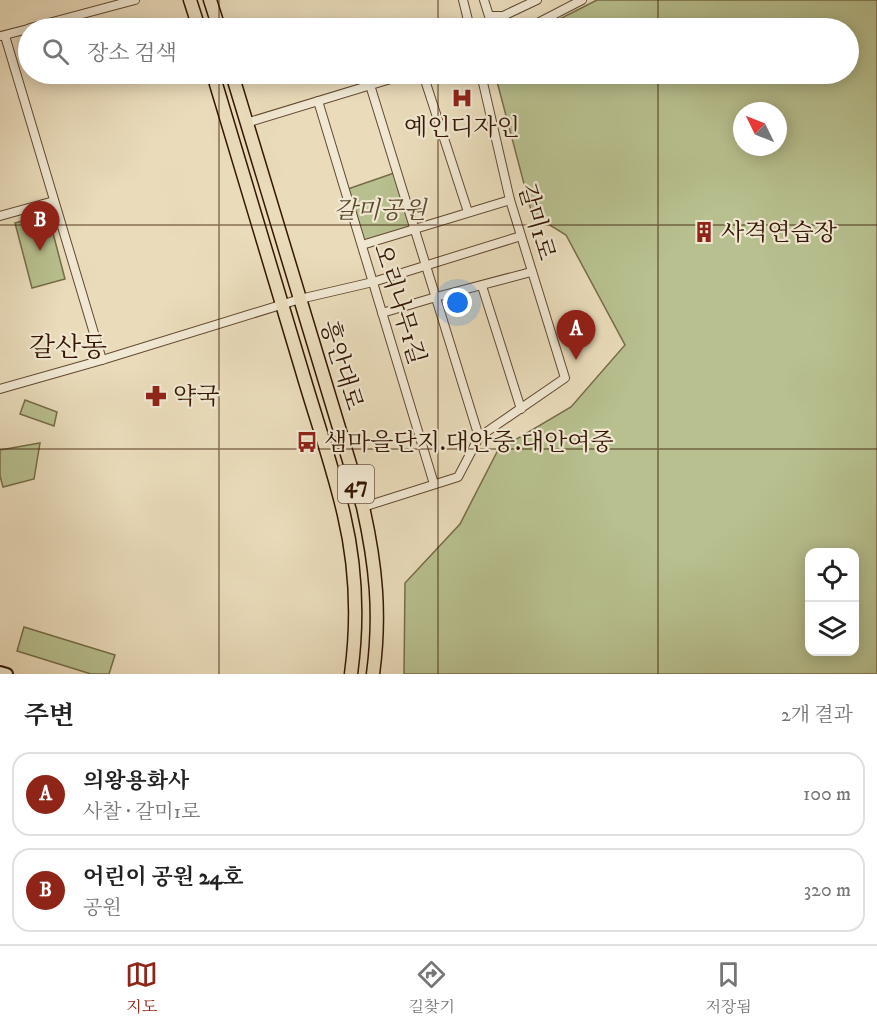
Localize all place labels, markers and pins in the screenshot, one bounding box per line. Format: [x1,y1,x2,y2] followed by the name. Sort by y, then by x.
[450,86,474,110] hospital icon: 예인디자인
[404,113,520,143] place label: 예인디자인
[20,202,60,251] pin: B
[721,218,838,248] place label: 사격연습장
[692,220,716,244] building icon: 사격연습장
[556,310,596,360] pin: A
[173,382,219,412] place label: 약국
[144,384,168,408] pharmacy icon: 약국
[324,428,614,458] place label: 샘마을단지.대안중.대안여중
[295,430,319,454] bus stop icon: 샘마을단지.대안중.대안여중

